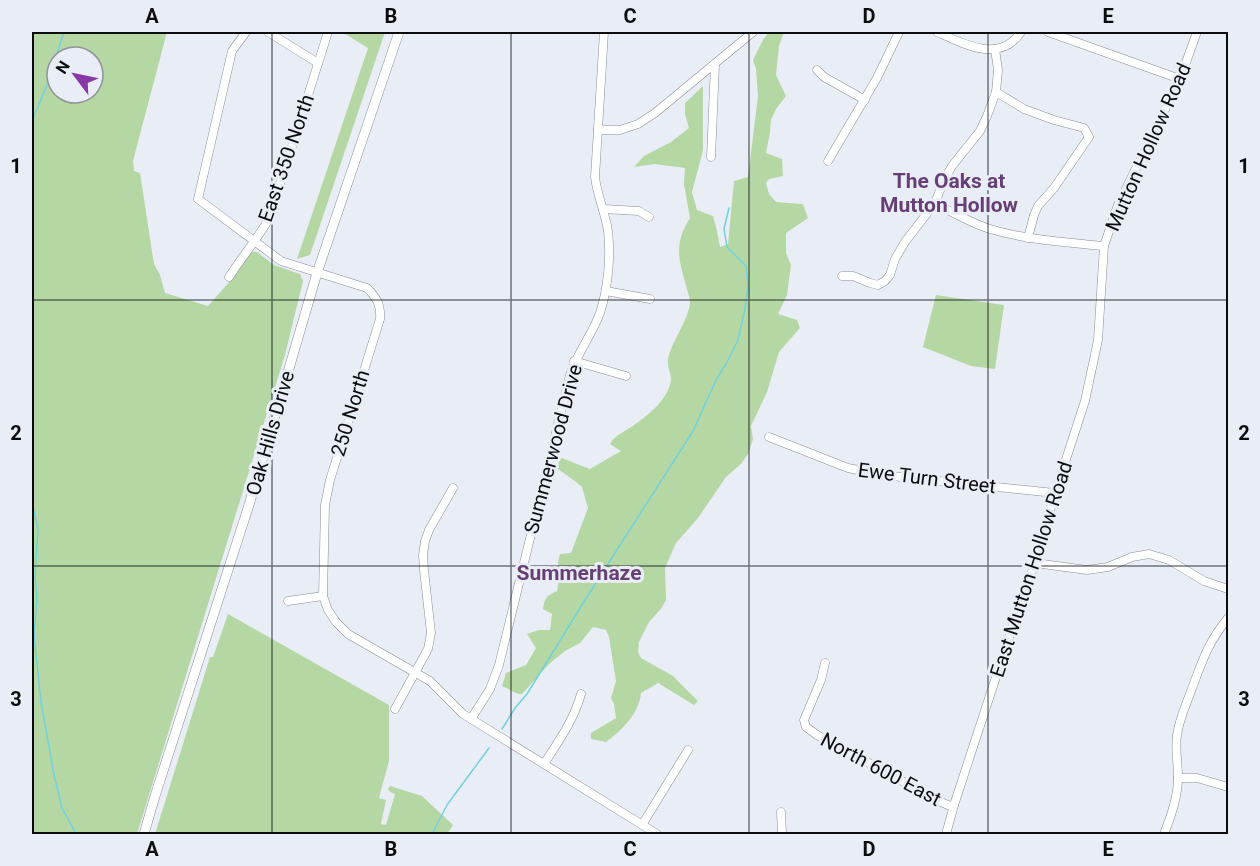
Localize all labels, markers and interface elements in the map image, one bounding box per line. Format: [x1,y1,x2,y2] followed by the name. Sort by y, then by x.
[145,4,159,28] text: A
[385,4,397,28] text: B
[623,4,637,28] text: C
[863,4,876,28] text: D
[1102,4,1114,28] text: E
[45,45,105,105] north arrow
[52,57,74,77] text: N
[1100,59,1196,235] street label: Mutton Hollow Road
[253,91,319,225] street label: East 350 North
[10,154,22,178] text: 1
[1238,154,1250,178] text: 1
[880,169,1019,217] district label: The Oaks at Mutton Hollow
[519,362,587,536] street label: Summerwood Drive
[325,367,375,459] street label: 250 North
[241,368,299,498] street label: Oak Hills Drive
[10,421,22,445] text: 2
[1238,421,1250,445] text: 2
[857,458,997,498] street label: Ewe Turn Street
[985,458,1077,680] street label: East Mutton Hollow Road
[517,561,641,585] district label: Summerhaze
[10,687,22,711] text: 3
[1238,687,1250,711] text: 3
[817,727,945,811] street label: North 600 East
[145,837,159,861] text: A
[385,837,397,861] text: B
[623,837,637,861] text: C
[863,837,876,861] text: D
[1102,837,1114,861] text: E

